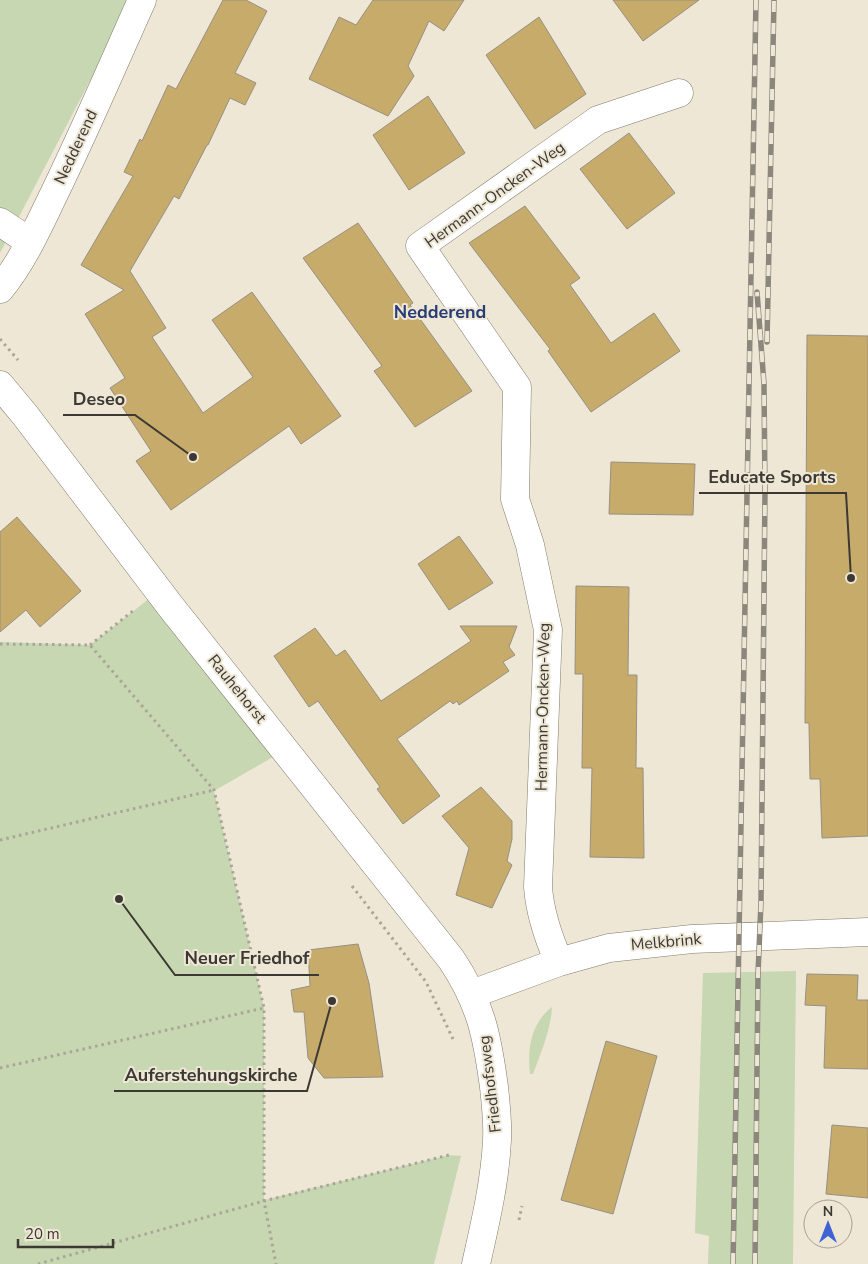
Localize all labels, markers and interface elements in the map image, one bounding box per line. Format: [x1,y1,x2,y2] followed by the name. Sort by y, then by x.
[49,106,103,188] street label: Nedderend
[420,137,570,253] street label: Hermann-Oncken-Weg
[394,300,486,324] district label: Nedderend
[63,382,135,415] callout: Deseo
[73,387,125,411] text: Deseo
[699,460,846,493] callout: Educate Sports
[708,465,836,489] text: Educate Sports
[531,623,555,791] street label: Hermann-Oncken-Weg
[202,650,272,728] street label: Rauhehorst
[630,928,703,956] street label: Melkbrink
[175,942,319,975] callout: Neuer Friedhof
[185,946,310,970] text: Neuer Friedhof
[473,1034,507,1134] street label: Friedhofsweg
[114,1058,307,1091] callout: Auferstehungskirche
[124,1063,298,1087] text: Auferstehungskirche
[803,1199,853,1249] north arrow
[823,1202,833,1221] text: N
[18,1216,112,1248] scale bar
[25,1224,60,1244] text: 20 m

